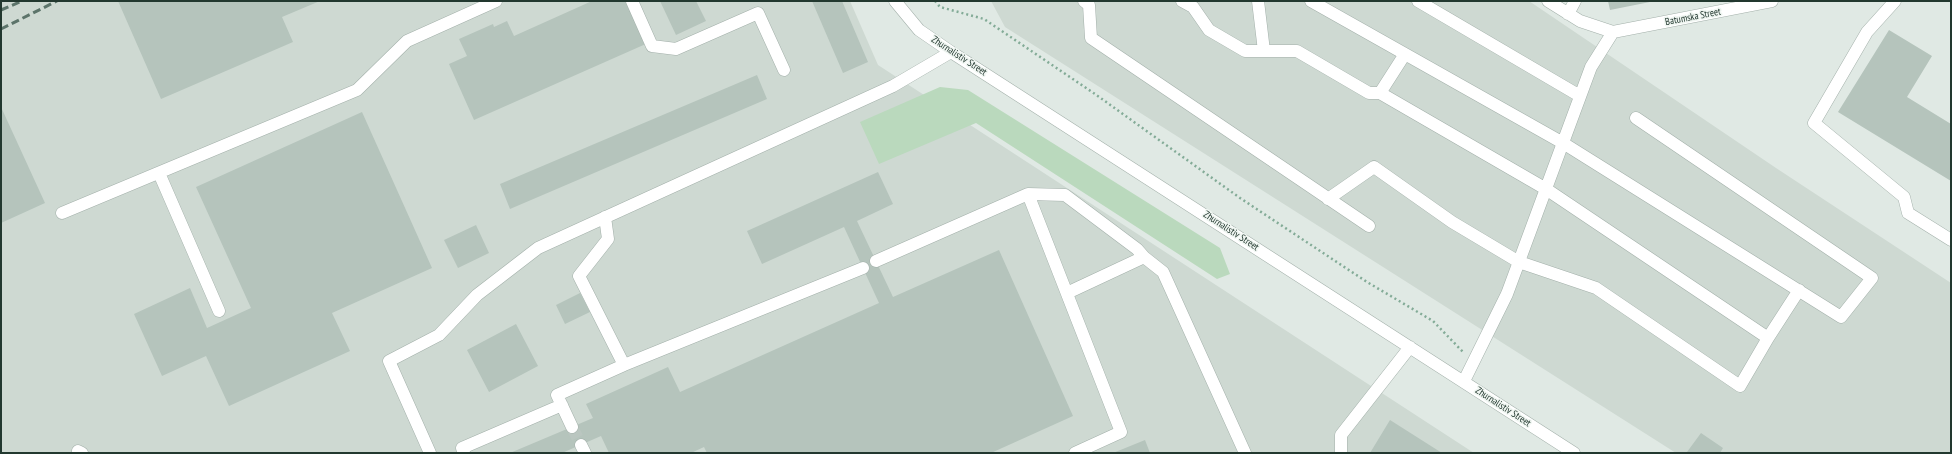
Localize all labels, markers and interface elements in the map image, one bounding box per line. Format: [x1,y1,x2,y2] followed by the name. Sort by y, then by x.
[1664,6,1722,28] street label: Batumska Street
[929,34,989,78] street label: Zhurnalistiv Street
[1201,209,1261,253] street label: Zhurnalistiv Street
[1473,385,1533,429] street label: Zhurnalistiv Street

